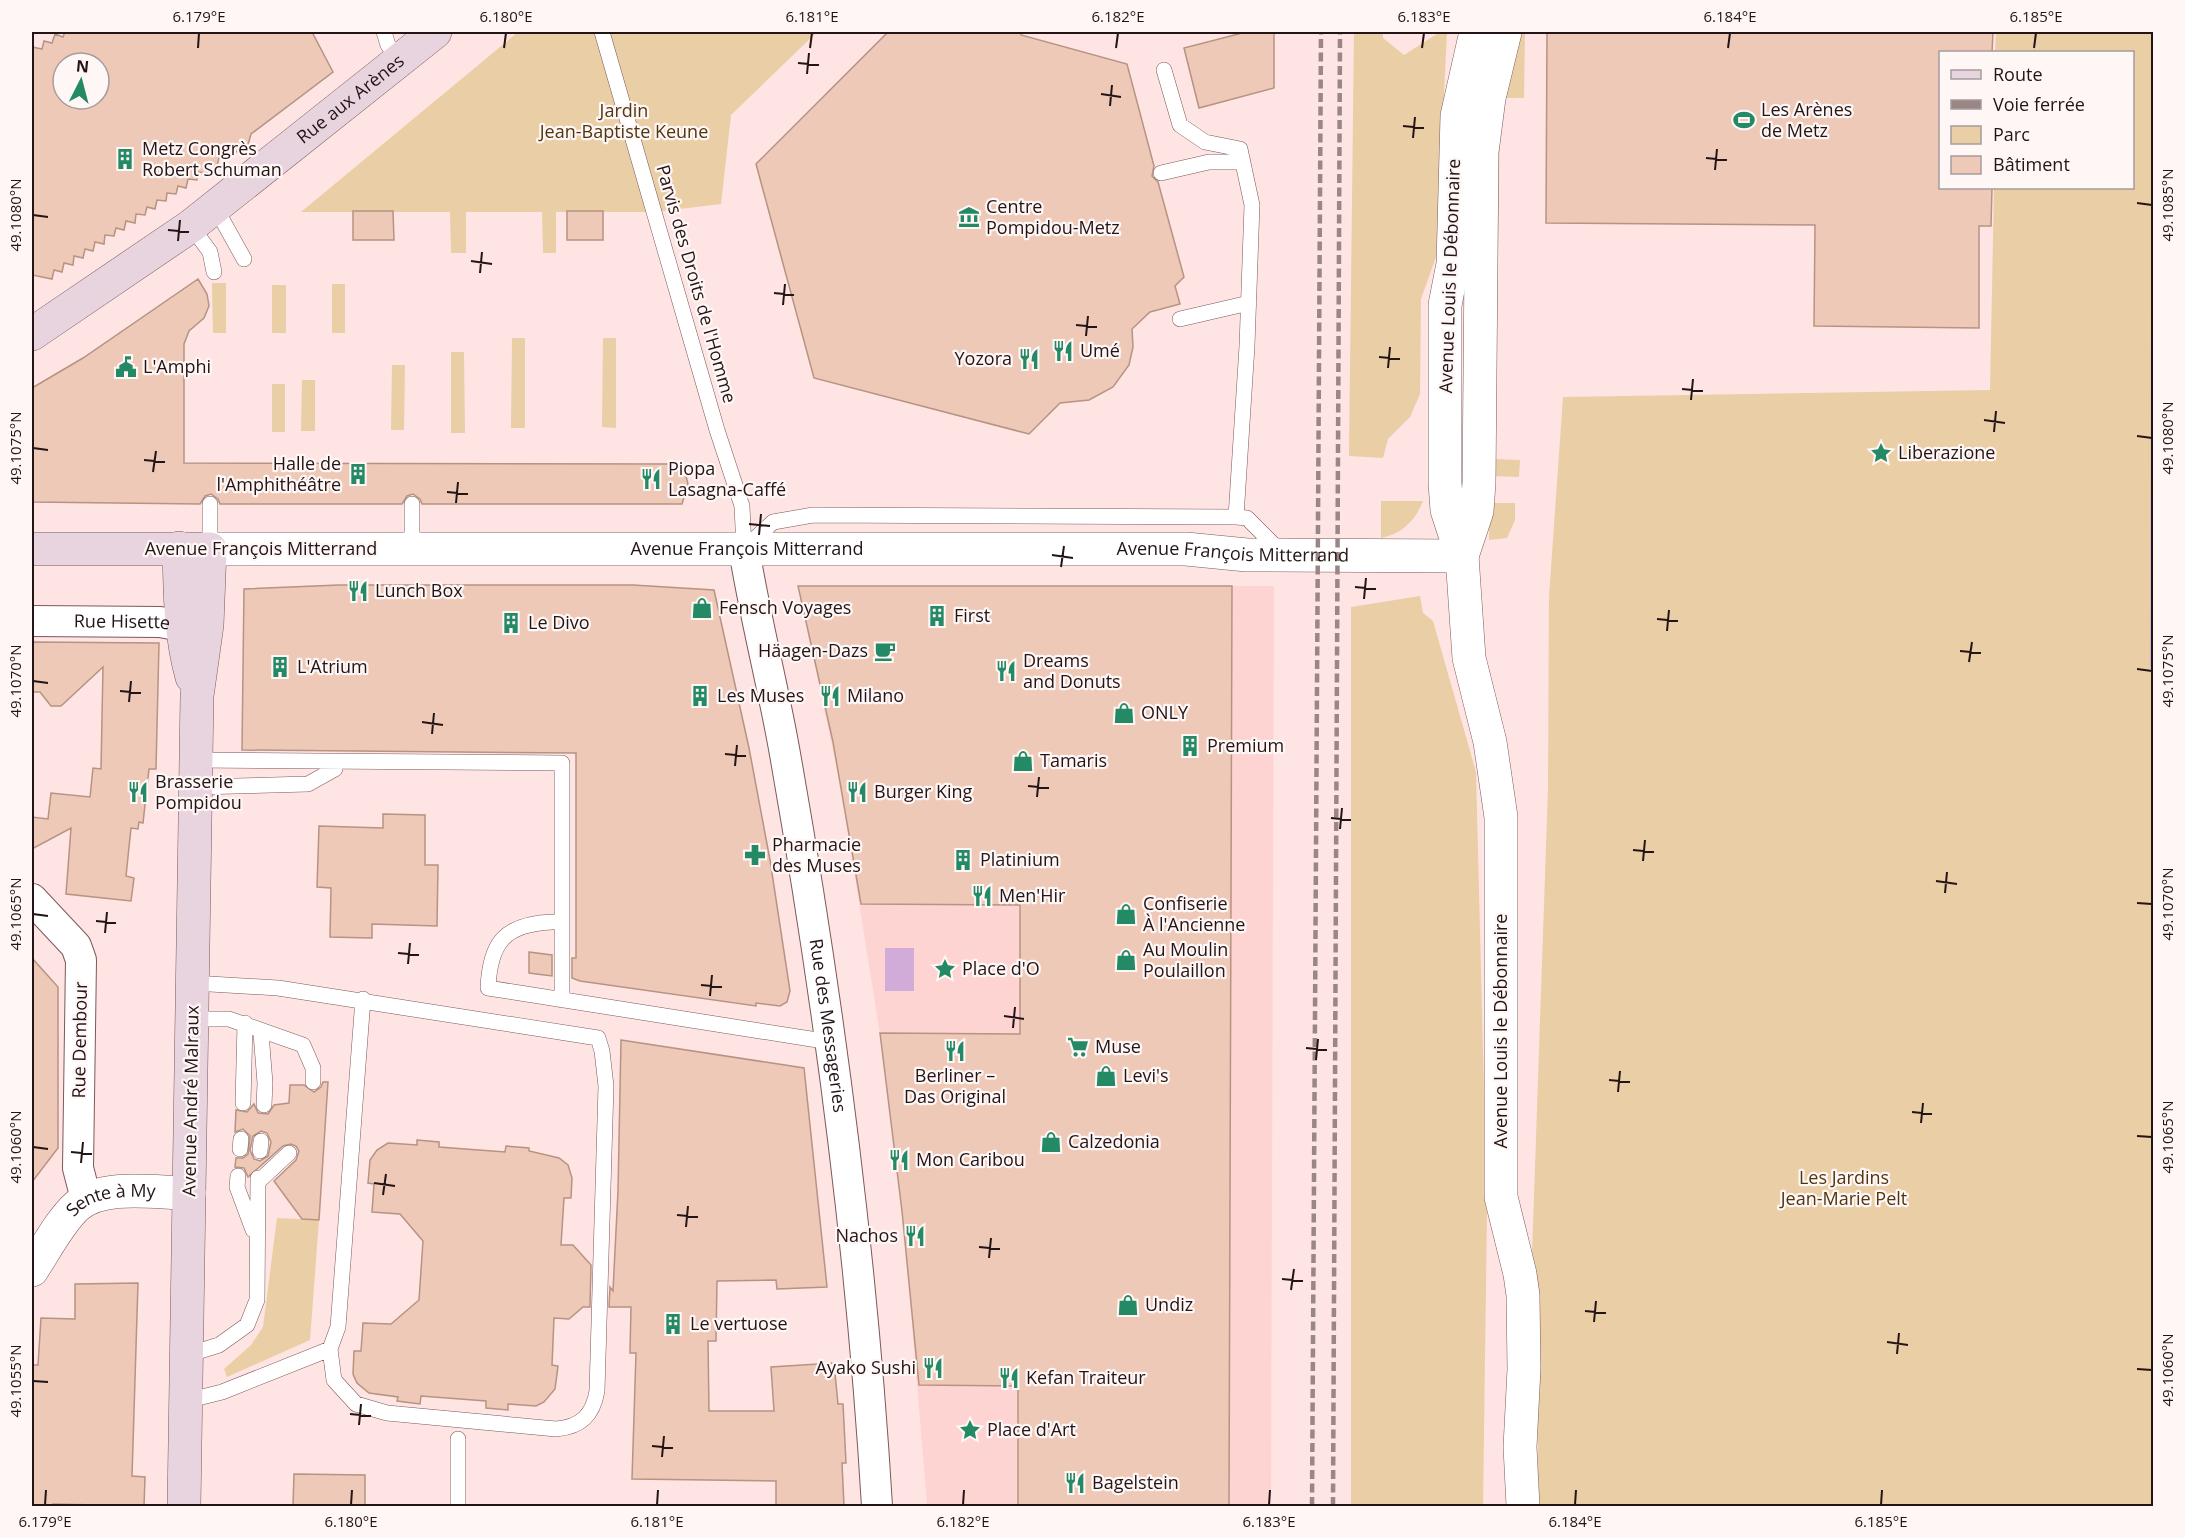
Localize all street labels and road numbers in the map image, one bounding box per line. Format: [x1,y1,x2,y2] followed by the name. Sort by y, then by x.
[291,48,409,148] street label: Rue aux Arènes
[1433,158,1465,394] street label: Avenue Louis le Débonnaire
[651,162,742,406] street label: Parvis des Droits de l'Homme
[145,536,377,560] street label: Avenue François Mitterrand
[631,536,863,560] street label: Avenue François Mitterrand
[1117,536,1349,566] street label: Avenue François Mitterrand
[74,608,172,635] street label: Rue Hisette
[1488,914,1512,1148] street label: Avenue Louis le Débonnaire
[805,937,853,1114] street label: Rue des Messageries
[66,981,92,1099] street label: Rue Dembour
[176,1004,204,1197] street label: Avenue André Malraux
[60,1178,157,1221] street label: Sente à My

